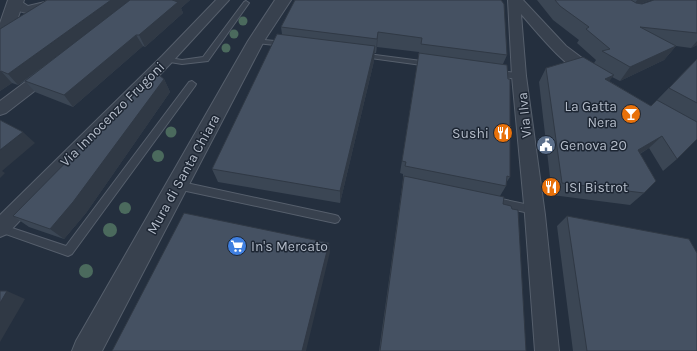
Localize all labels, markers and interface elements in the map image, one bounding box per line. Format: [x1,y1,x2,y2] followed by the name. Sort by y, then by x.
[56,58,168,170] street label: Via Innocenzo Frugoni
[514,91,535,139] street label: Via Ilva
[564,98,617,131] place label: La Gatta Nera
[620,103,642,125] bar icon: La Gatta Nera
[143,111,224,237] street label: Mura di Santa Chiara
[492,122,514,144] restaurant icon: Sushi
[452,125,489,142] place label: Sushi
[535,134,557,156] public building icon: Genova 20
[560,137,627,154] place label: Genova 20
[540,176,562,198] restaurant icon: ISI Bistrot
[565,179,628,196] place label: ISI Bistrot
[226,235,248,257] supermarket icon: In's Mercato
[251,238,328,255] place label: In's Mercato

